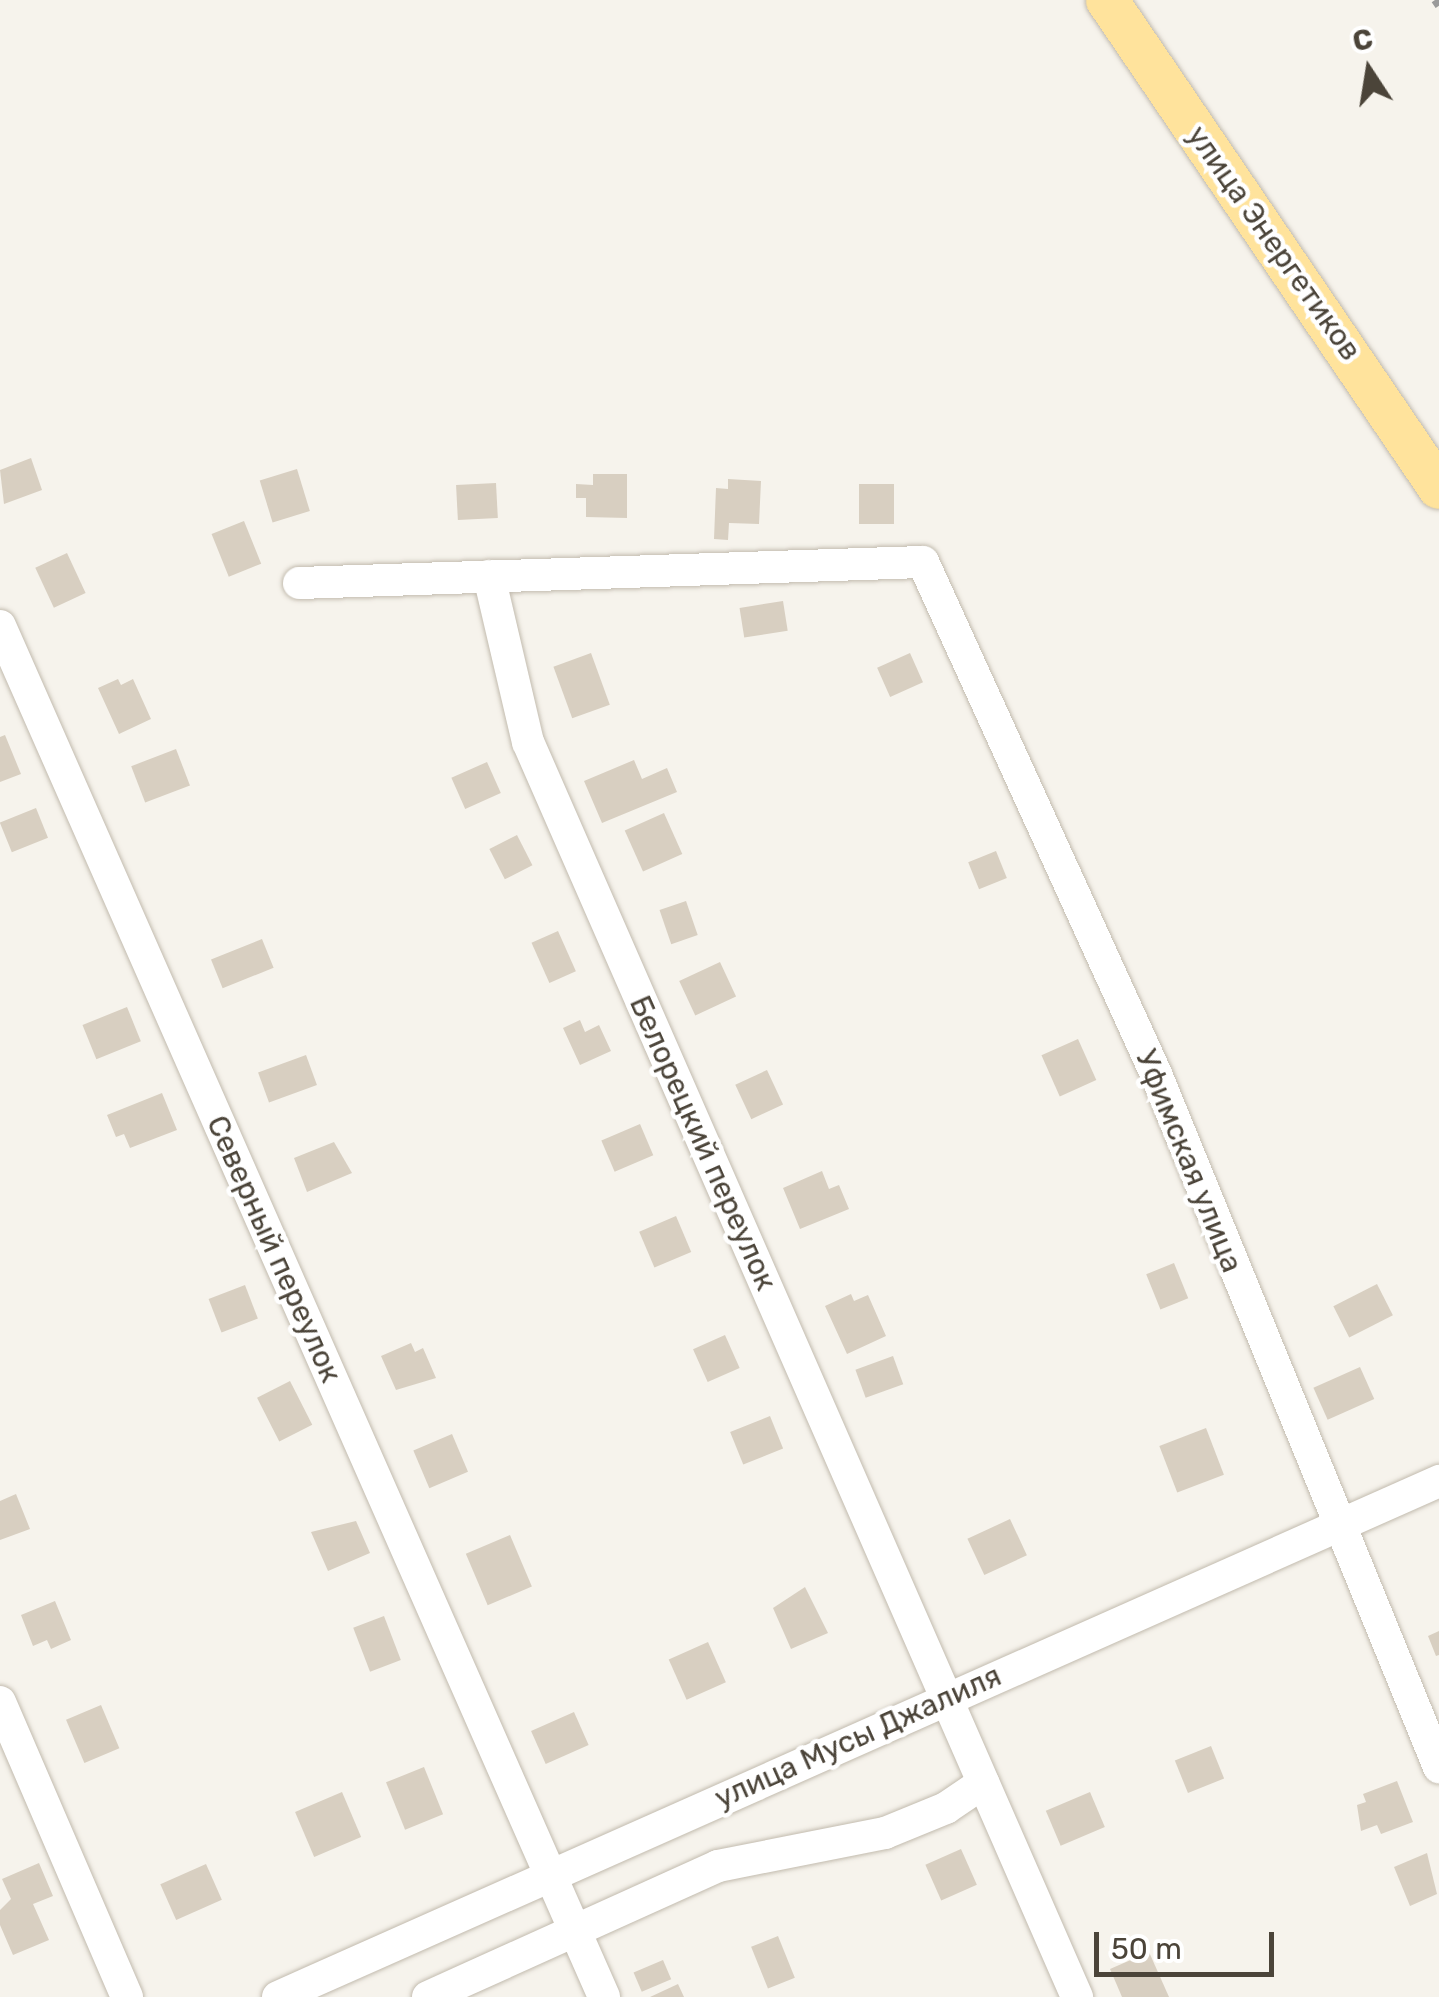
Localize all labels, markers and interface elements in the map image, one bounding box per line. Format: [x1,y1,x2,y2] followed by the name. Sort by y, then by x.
[1319,20,1419,120] north arrow
[1350,22,1376,58] text: С
[1179,119,1369,367] street label: улица Энергетиков
[622,990,784,1296] street label: Белорецкий переулок
[1128,1044,1250,1278] street label: Уфимская улица
[199,1110,349,1388] street label: Северный переулок
[709,1658,1007,1816] street label: улица Мусы Джалиля
[1099,1912,1279,1974] scale bar
[1111,1931,1182,1967] text: 50 m

